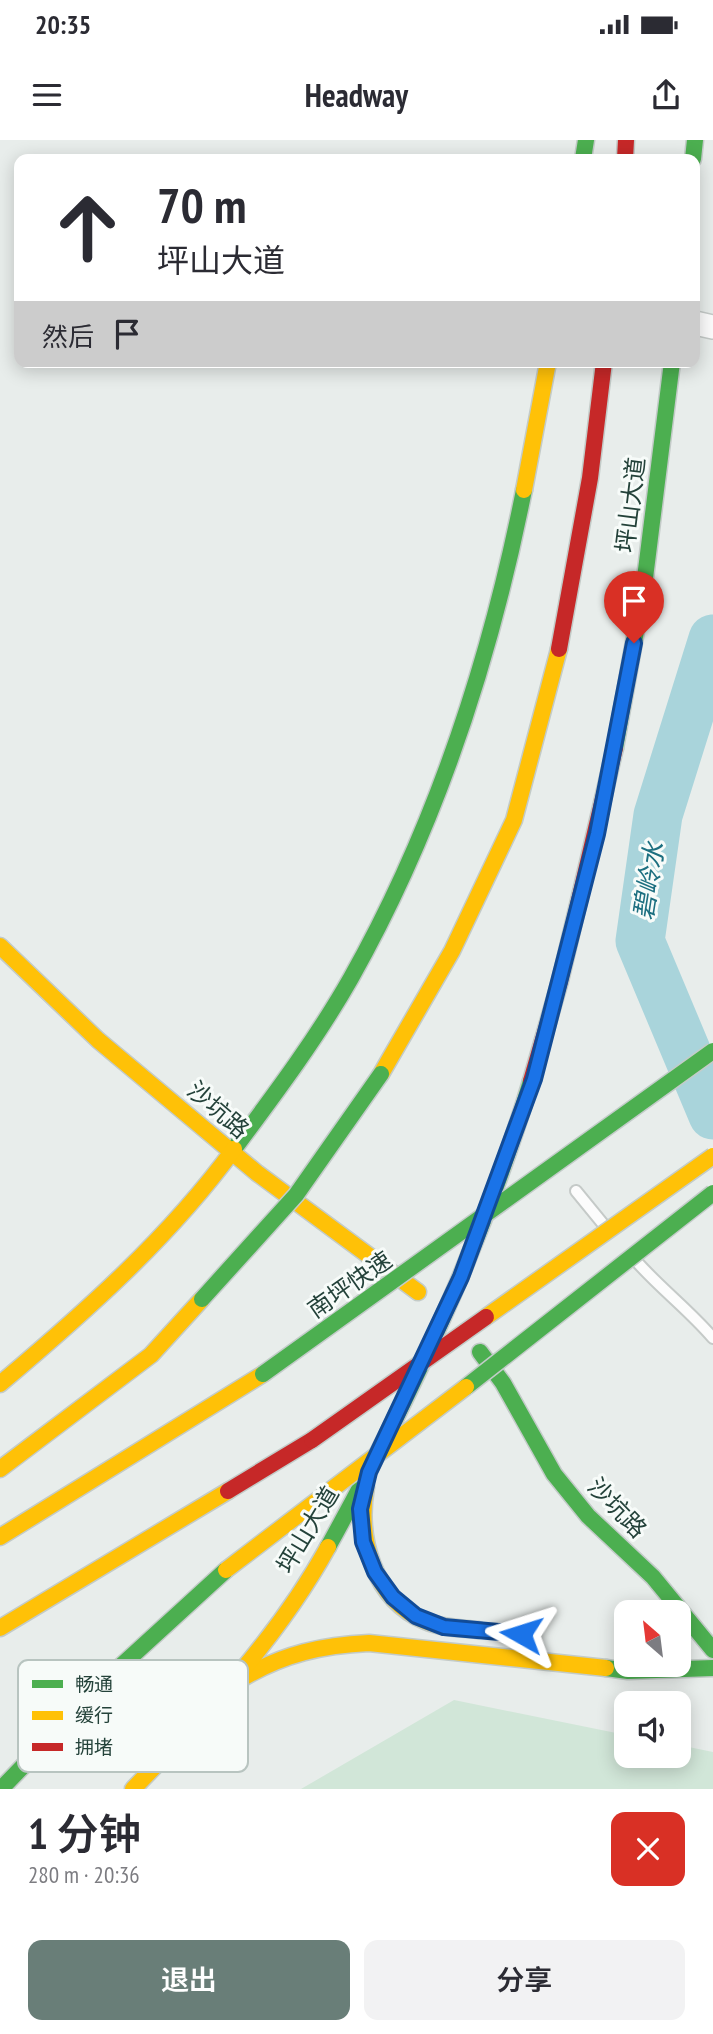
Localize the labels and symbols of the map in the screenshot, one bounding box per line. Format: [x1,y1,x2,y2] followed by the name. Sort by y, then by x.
[609,455,652,554] street label: 坪山大道
[604,571,664,643] pin
[626,839,671,922] water label: 碧岭水
[181,1074,256,1145] street label: 沙坑路
[302,1244,398,1325] street label: 南坪快速
[581,1471,654,1544] street label: 沙坑路
[270,1481,346,1579] street label: 坪山大道
[484,1597,558,1671] position arrow
[614,1600,691,1676] north arrow
[18,1660,248,1772] legend
[75,1672,113,1696] text: 畅通
[75,1703,113,1727] text: 缓行
[75,1735,113,1759] text: 拥堵

